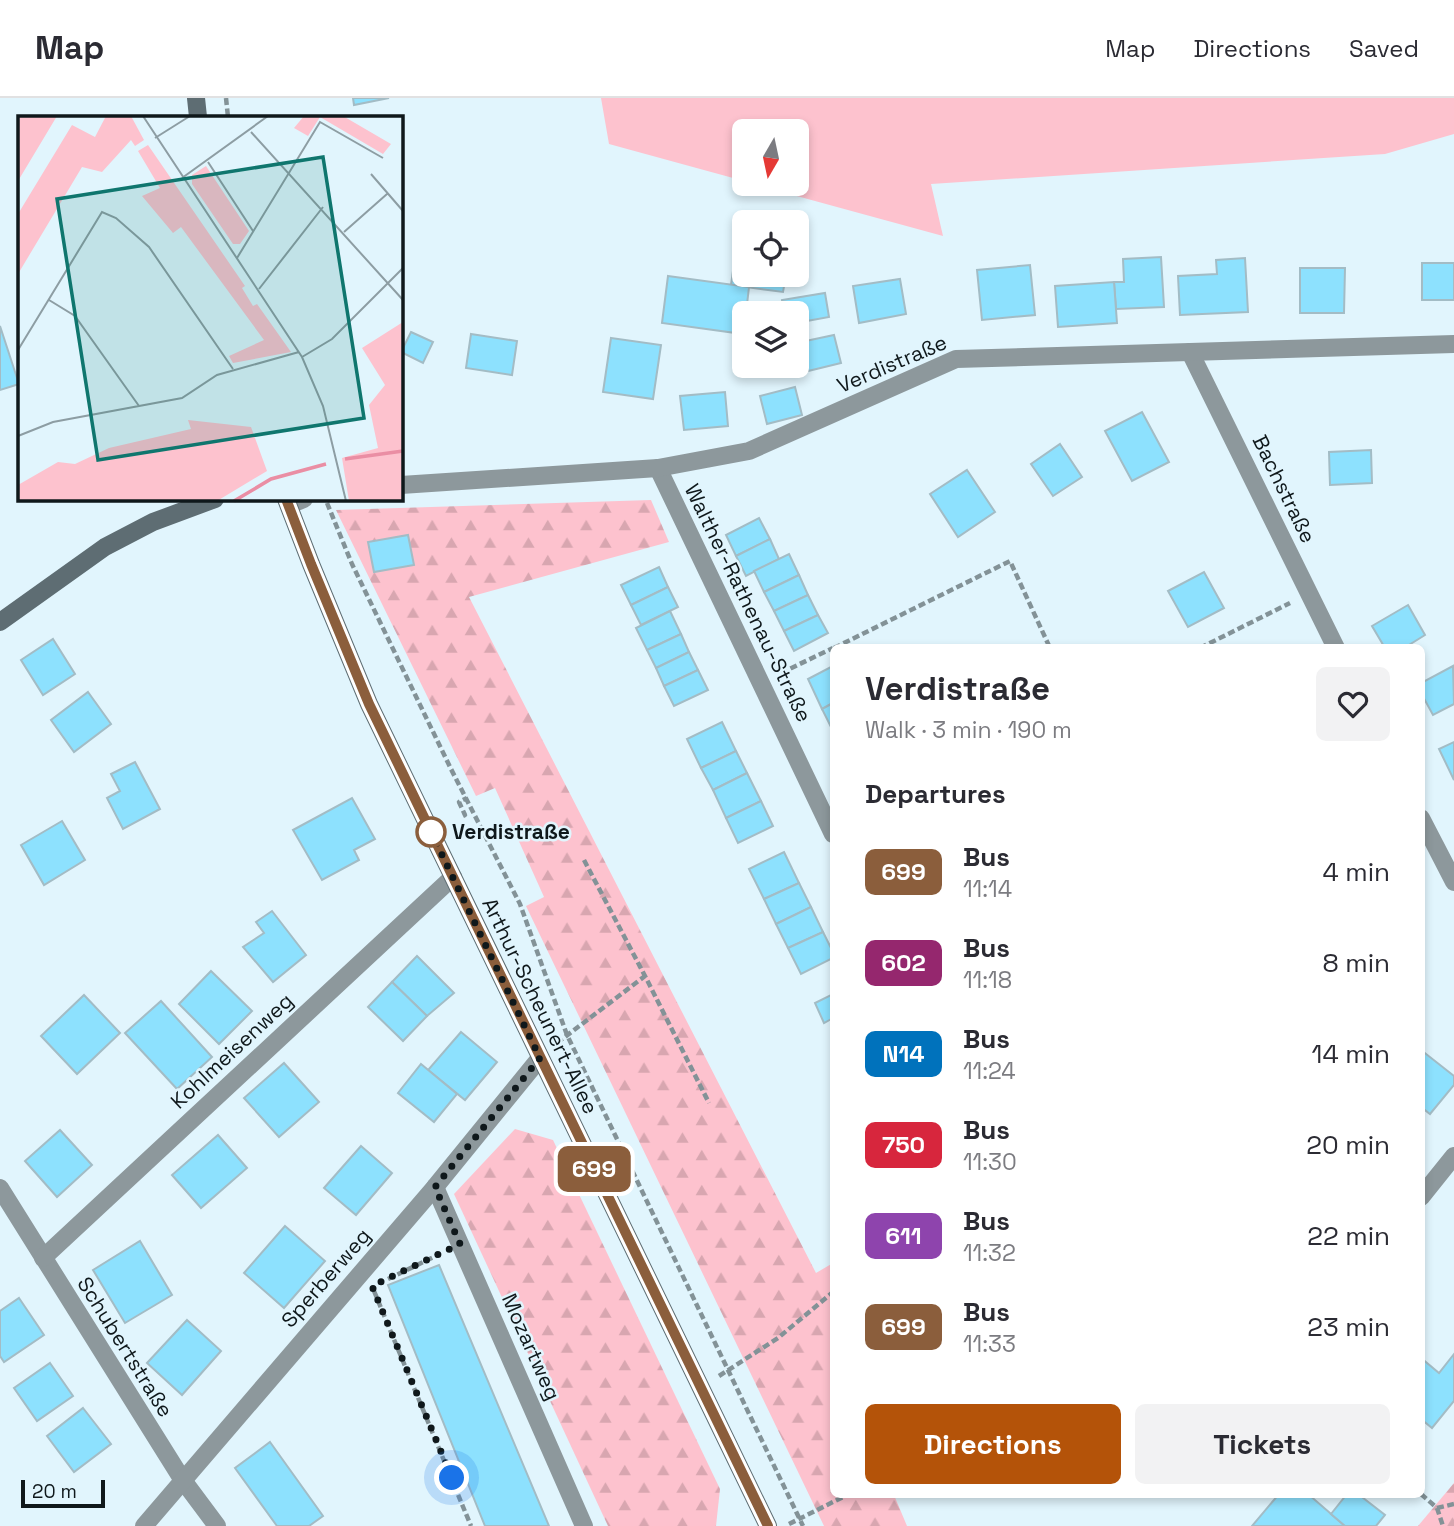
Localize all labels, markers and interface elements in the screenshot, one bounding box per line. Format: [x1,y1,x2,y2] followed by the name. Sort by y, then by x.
[35,27,104,69] text: Map
[1105,33,1155,64] text: Map
[1193,33,1311,64] text: Directions
[1349,33,1419,64] text: Saved
[18,116,402,500] inset map
[732,119,808,196] north arrow
[732,119,809,378] map controls
[732,210,809,287] button: locate
[732,301,809,378] button: layers
[833,328,951,399] street label: Verdistraße
[1247,430,1322,547] street label: Bachstraße
[679,479,818,726] street label: Walther-Rathenau-Straße
[1316,667,1390,741] button: heart
[865,668,1050,710] text: Verdistraße
[865,715,1072,745] text: Walk · 3 min · 190 m
[865,777,1006,811] text: Departures
[416,817,446,847] marker: Verdistraße
[452,818,570,845] place label: Verdistraße
[963,840,1010,874] text: Bus
[1322,855,1390,889] text: 4 min
[881,856,926,887] text: 699
[963,874,1012,904] text: 11:14
[476,893,605,1118] street label: Arthur-Scheunert-Allee
[963,931,1010,965] text: Bus
[1322,946,1390,980] text: 8 min
[881,947,926,978] text: 602
[963,965,1012,995] text: 11:18
[165,987,299,1114] street label: Kohlmeisenweg
[963,1022,1010,1056] text: Bus
[1312,1037,1390,1071] text: 14 min
[882,1038,925,1069] text: N14
[963,1056,1016,1086] text: 11:24
[963,1113,1010,1147] text: Bus
[1306,1128,1390,1162] text: 20 min
[882,1129,925,1160] text: 750
[554,1146,634,1192] line badge: 699
[963,1147,1017,1177] text: 11:30
[572,1153,616,1184] text: 699
[963,1204,1010,1238] text: Bus
[1307,1219,1390,1253] text: 22 min
[885,1220,922,1251] text: 611
[275,1222,376,1333] street label: Sperberweg
[963,1238,1016,1268] text: 11:32
[72,1272,179,1422] street label: Schubertstraße
[496,1289,567,1404] street label: Mozartweg
[963,1295,1010,1329] text: Bus
[1307,1310,1390,1344] text: 23 min
[881,1311,926,1342] text: 699
[963,1329,1016,1359] text: 11:33
[865,1404,1121,1484] button: Directions
[1135,1404,1390,1484] button: Tickets
[434,1460,469,1495] your location
[21,1477,105,1509] scale bar
[32,1479,77,1504] text: 20 m

